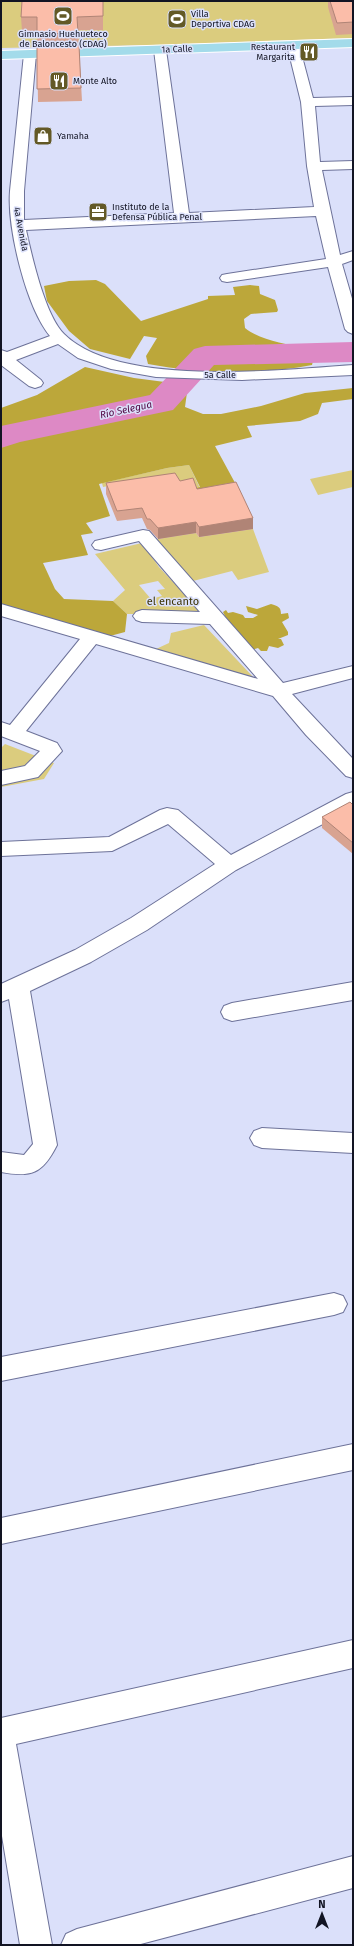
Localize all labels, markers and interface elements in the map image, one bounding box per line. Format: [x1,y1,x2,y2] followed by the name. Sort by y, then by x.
[52,5,74,27] sports icon: Gimnasio Huehueteco de Baloncesto (CDAG)
[166,8,188,30] sports icon: Villa Deportiva CDAG
[191,9,255,29] place label: Villa Deportiva CDAG
[18,29,108,49] place label: Gimnasio Huehueteco de Baloncesto (CDAG)
[298,41,320,63] restaurant icon: Restaurant Margarita
[251,42,296,62] place label: Restaurant Margarita
[161,43,193,55] street label: 1a Calle
[48,70,70,92] restaurant icon: Monte Alto
[73,76,117,86] place label: Monte Alto
[32,125,54,147] shop icon: Yamaha
[57,131,89,141] place label: Yamaha
[87,201,109,223] office icon: Instituto de la Defensa Pública Penal
[112,202,202,222] place label: Instituto de la Defensa Pública Penal
[12,206,30,252] street label: 4a Avenida
[204,370,236,380] street label: 5a Calle
[99,398,153,421] water label: Río Selegua
[147,595,199,608] park label: el encanto
[302,1894,342,1934] north arrow
[318,1898,326,1911] text: N

